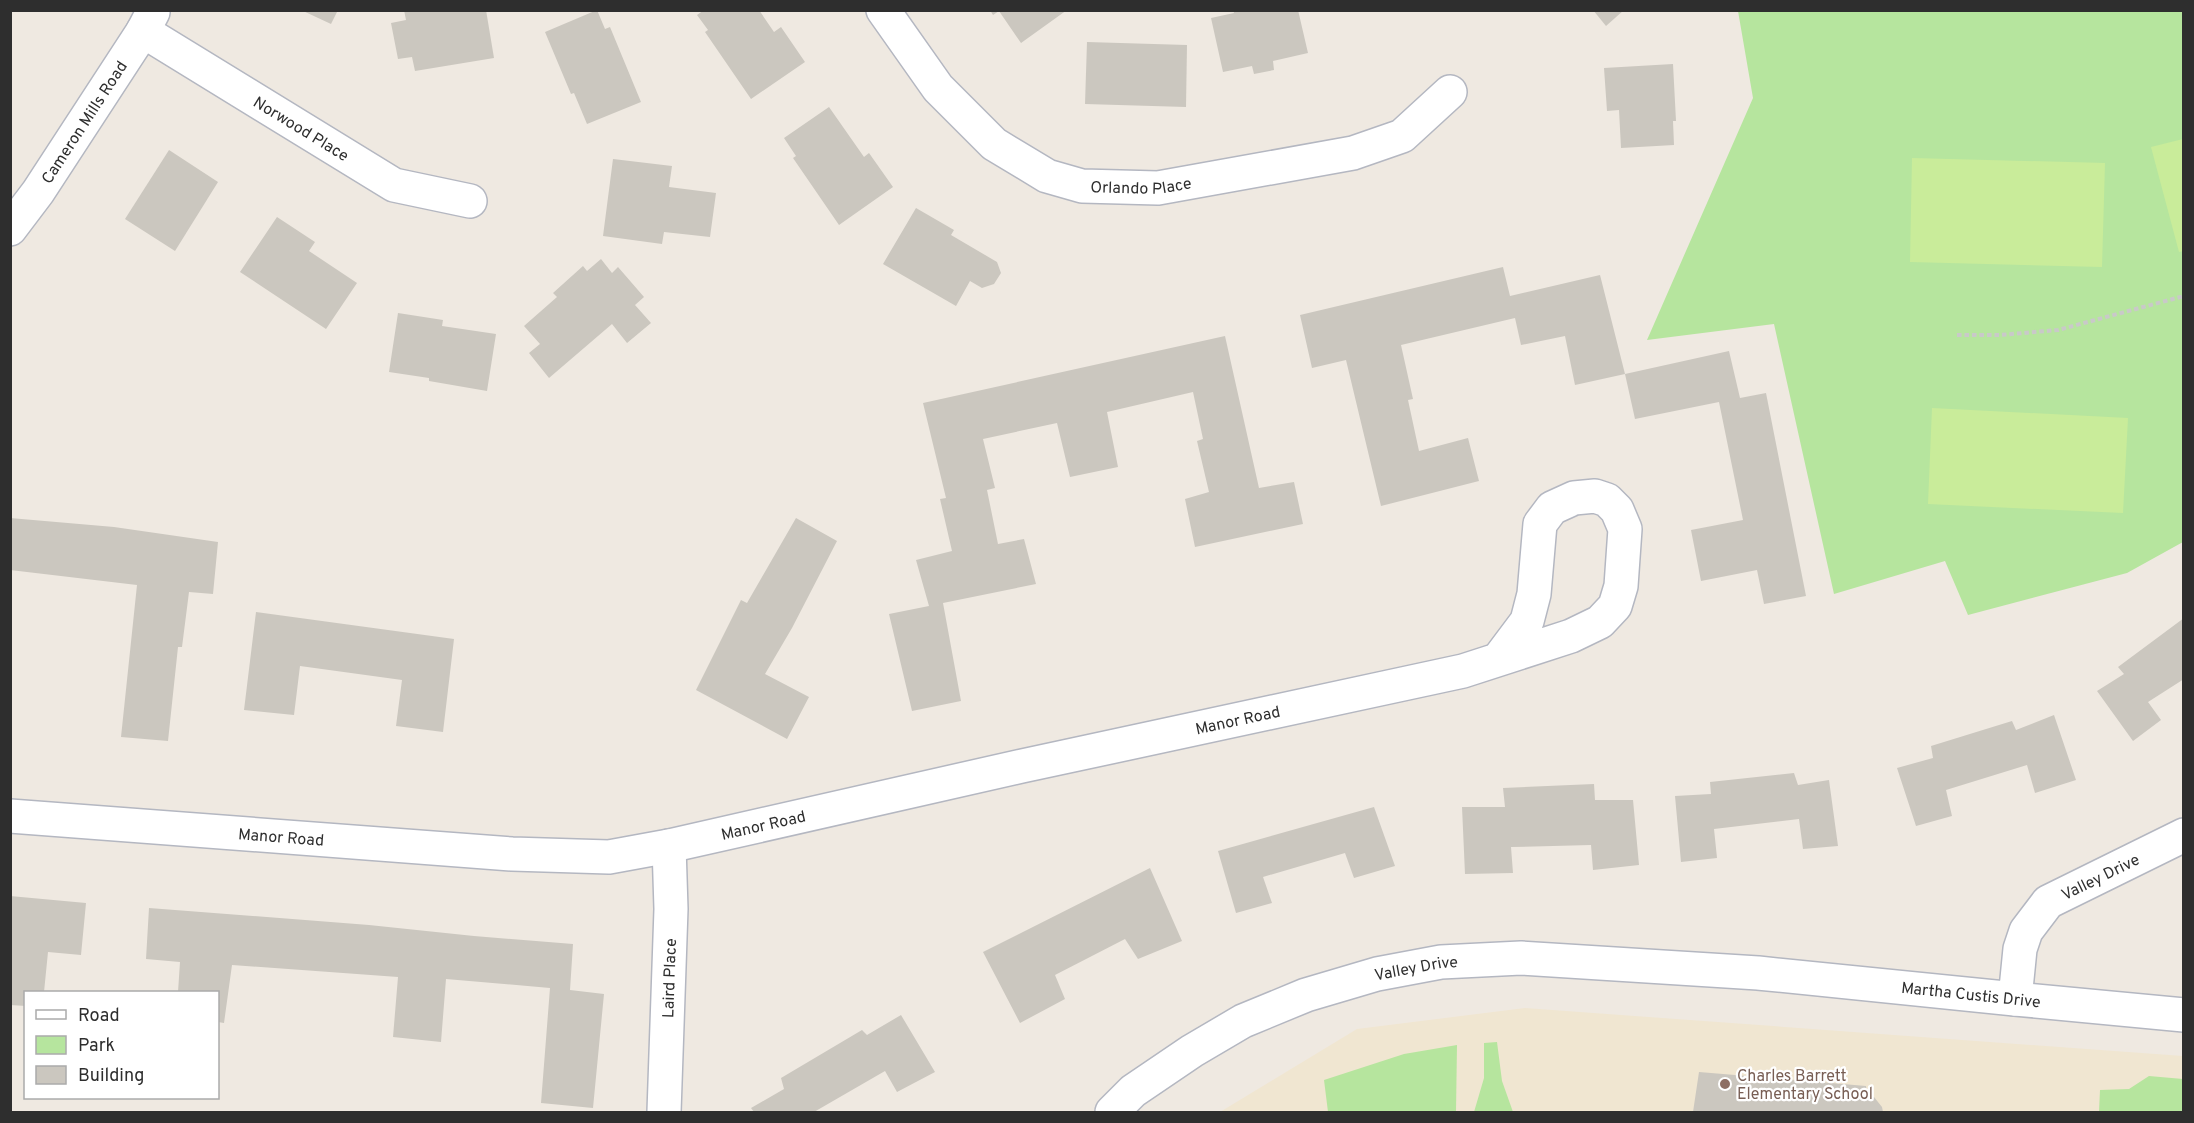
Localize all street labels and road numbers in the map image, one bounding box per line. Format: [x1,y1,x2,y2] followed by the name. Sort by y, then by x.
[38,58,133,188] street label: Cameron Mills Road
[249,93,352,167] street label: Norwood Place
[1090,174,1193,200] street label: Orlando Place
[1194,703,1282,740] street label: Manor Road
[719,807,808,846] street label: Manor Road
[237,825,325,852] street label: Manor Road
[2059,850,2143,906] street label: Valley Drive
[659,938,682,1018] street label: Laird Place
[1373,953,1458,986] street label: Valley Drive
[1900,979,2042,1013] street label: Martha Custis Drive

